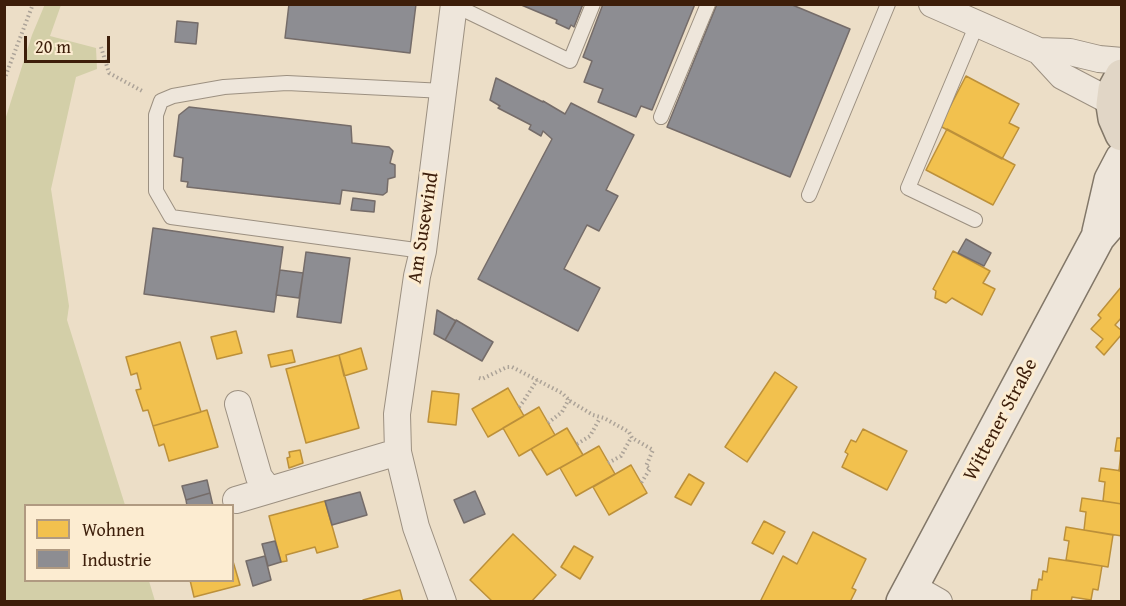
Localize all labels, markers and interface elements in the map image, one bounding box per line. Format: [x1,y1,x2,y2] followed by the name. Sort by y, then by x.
[27,24,112,62] scale bar
[35,33,71,60] text: 20 m
[403,171,445,285] street label: Am Susewind
[959,355,1043,485] street label: Wittener Straße
[24,504,234,582] legend
[82,516,145,543] text: Wohnen
[82,546,151,573] text: Industrie

